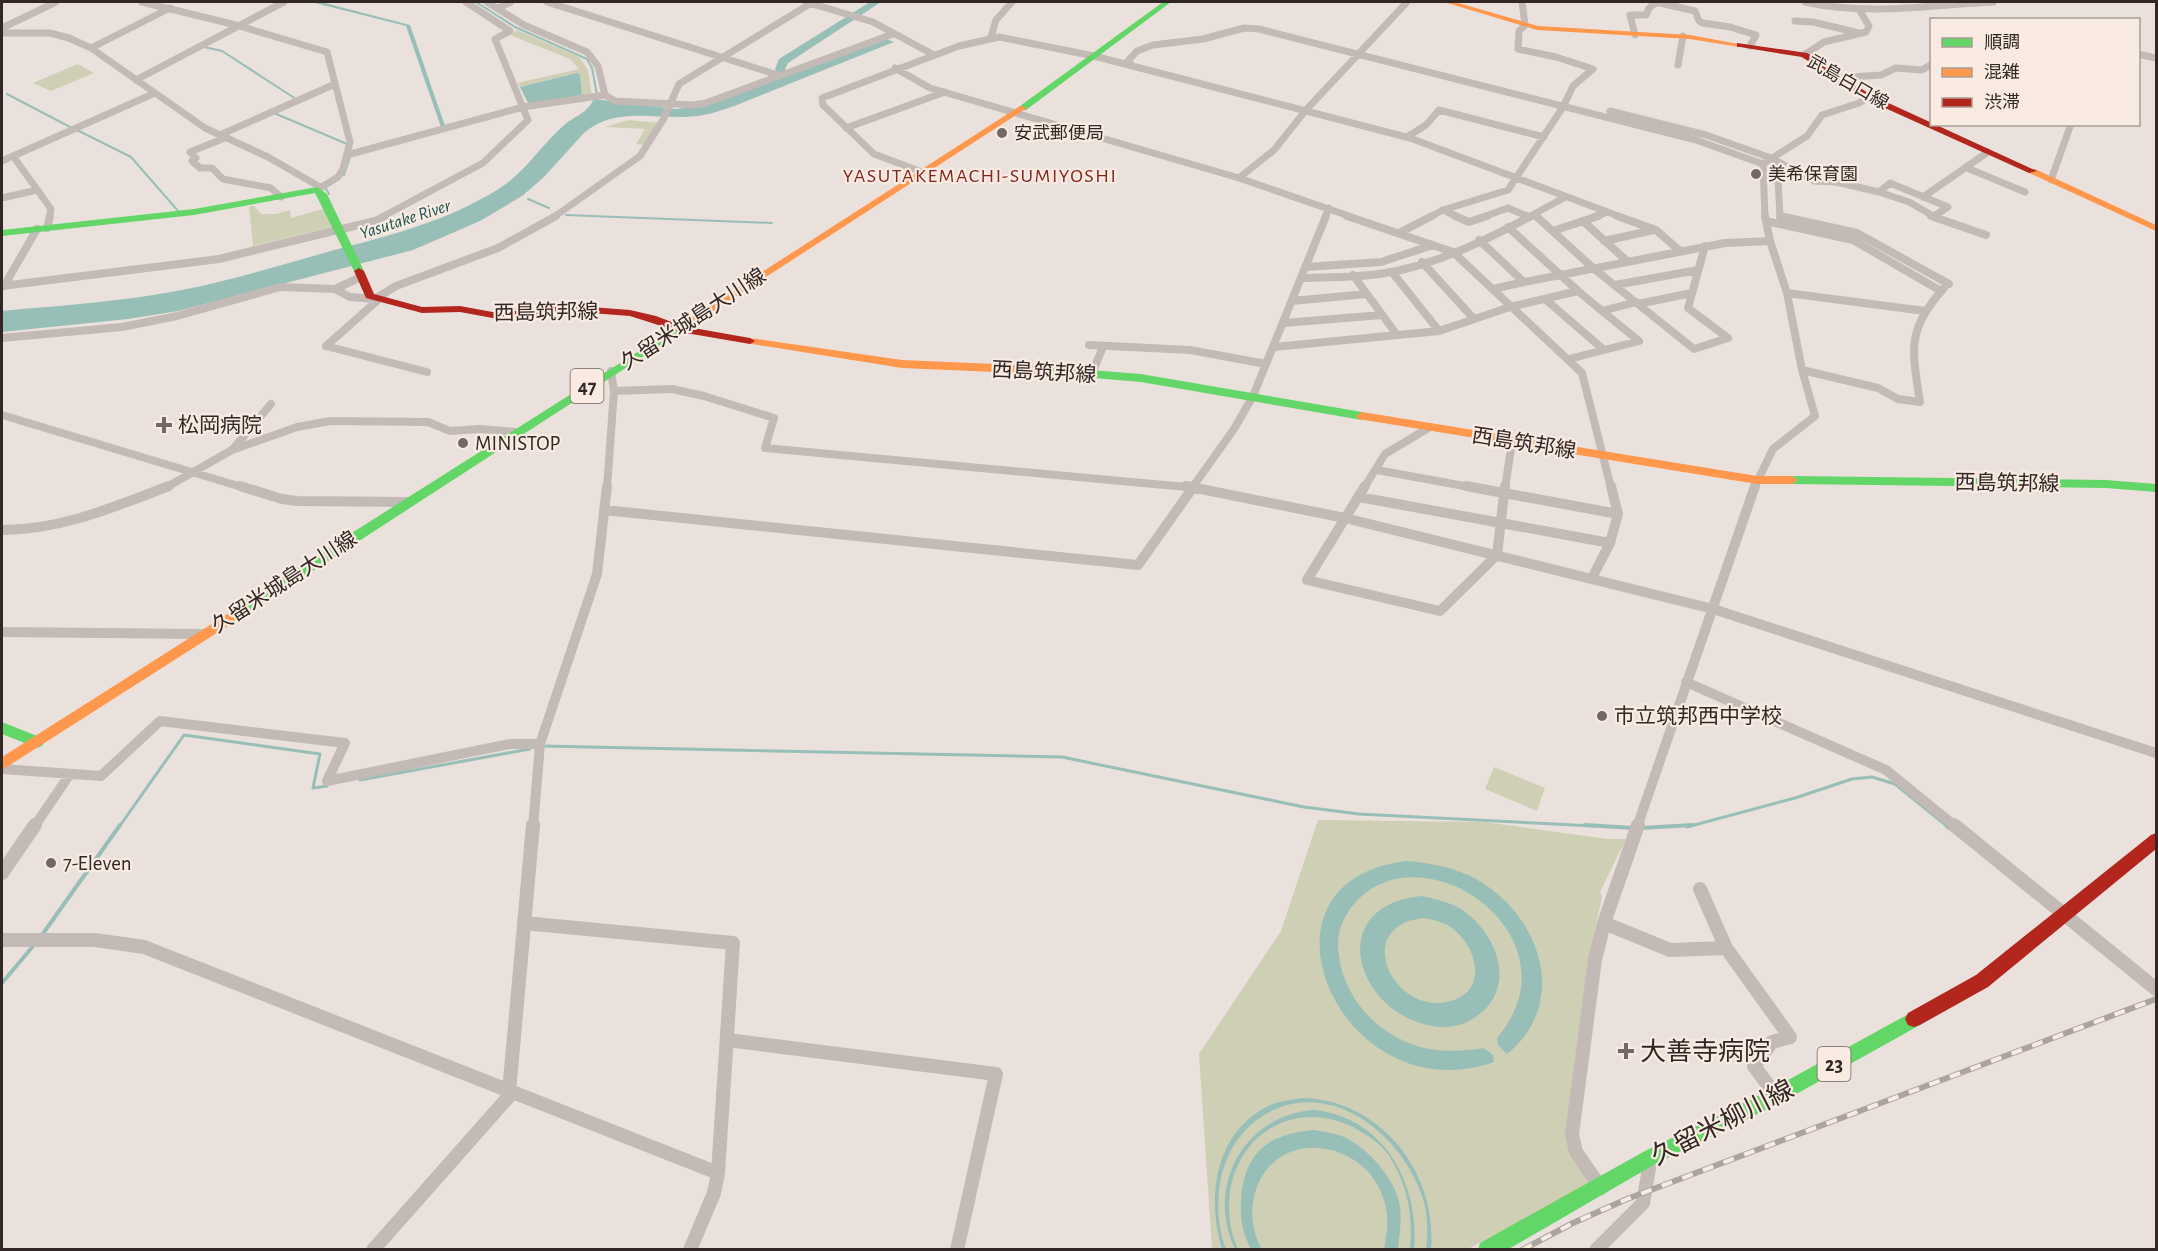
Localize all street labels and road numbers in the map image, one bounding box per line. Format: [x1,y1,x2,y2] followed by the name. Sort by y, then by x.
[1804,51,1892,113] street label: 武島白口線
[617,264,769,374] street label: 久留米城島大川線
[493,300,599,324] street label: 西島筑邦線
[991,358,1097,386] street label: 西島筑邦線
[570,369,604,403] road number: 47
[1470,424,1578,462] street label: 西島筑邦線
[1954,471,2060,495] street label: 西島筑邦線
[208,527,360,637] street label: 久留米城島大川線
[1818,1047,1850,1081] road number: 23
[1646,1074,1798,1170] street label: 久留米柳川線

